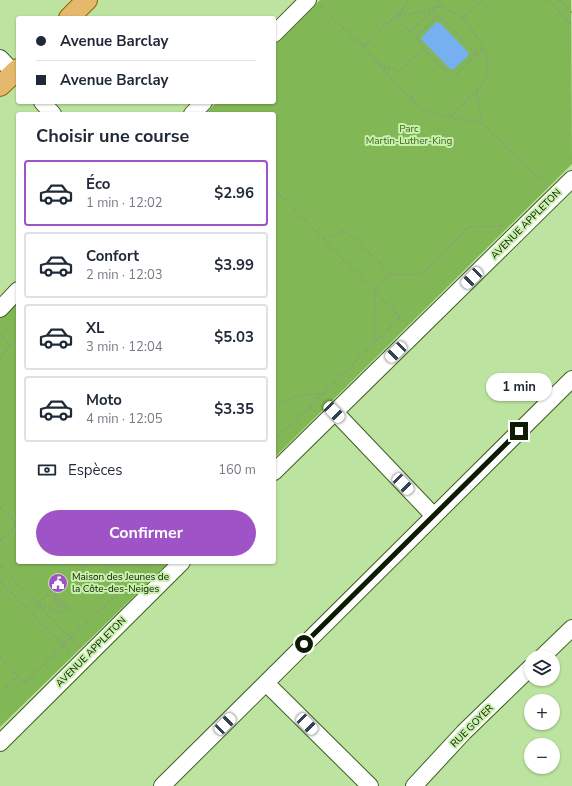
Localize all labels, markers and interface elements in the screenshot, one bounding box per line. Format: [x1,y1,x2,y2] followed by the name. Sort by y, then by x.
[60,31,168,51] text: Avenue Barclay
[60,70,168,90] text: Avenue Barclay
[366,122,452,148] park label: Parc Martin-Luther-King
[36,124,189,148] text: Choisir une course
[86,174,110,194] text: Éco
[38,175,74,211] icon: car
[214,183,254,203] text: $2.96
[488,186,564,262] street label: AVENUE APPLETON
[86,194,162,212] text: 1 min · 12:02
[86,246,139,266] text: Confort
[38,247,74,283] icon: car
[214,255,254,275] text: $3.99
[459,265,485,291] car
[86,266,162,284] text: 2 min · 12:03
[86,318,105,338] text: XL
[38,319,74,355] icon: car
[214,327,254,347] text: $5.03
[86,338,162,356] text: 3 min · 12:04
[383,339,409,365] car
[486,373,552,401] callout: 1 min
[502,378,536,396] text: 1 min
[86,390,122,410] text: Moto
[38,391,74,427] icon: car
[214,399,254,419] text: $3.35
[321,399,347,425] car
[86,410,162,428] text: 4 min · 12:05
[510,422,528,440] route end
[36,459,58,481] icon: cash
[68,460,123,480] text: Espèces
[218,461,256,479] text: 160 m
[390,471,416,497] car
[36,510,256,556] button: Confirmer
[72,570,169,596] place label: Maison des Jeunes de la Côte-des-Neiges
[47,572,69,594] public building icon: Maison des Jeunes de la Côte-des-Neiges
[53,614,129,690] street label: AVENUE APPLETON
[295,635,313,653] route start
[524,650,560,774] map controls
[524,650,560,686] button: layers
[524,694,560,730] button: +
[447,701,497,751] street label: RUE GOYER
[212,711,238,737] car
[294,711,320,737] car
[524,738,560,774] button: −

